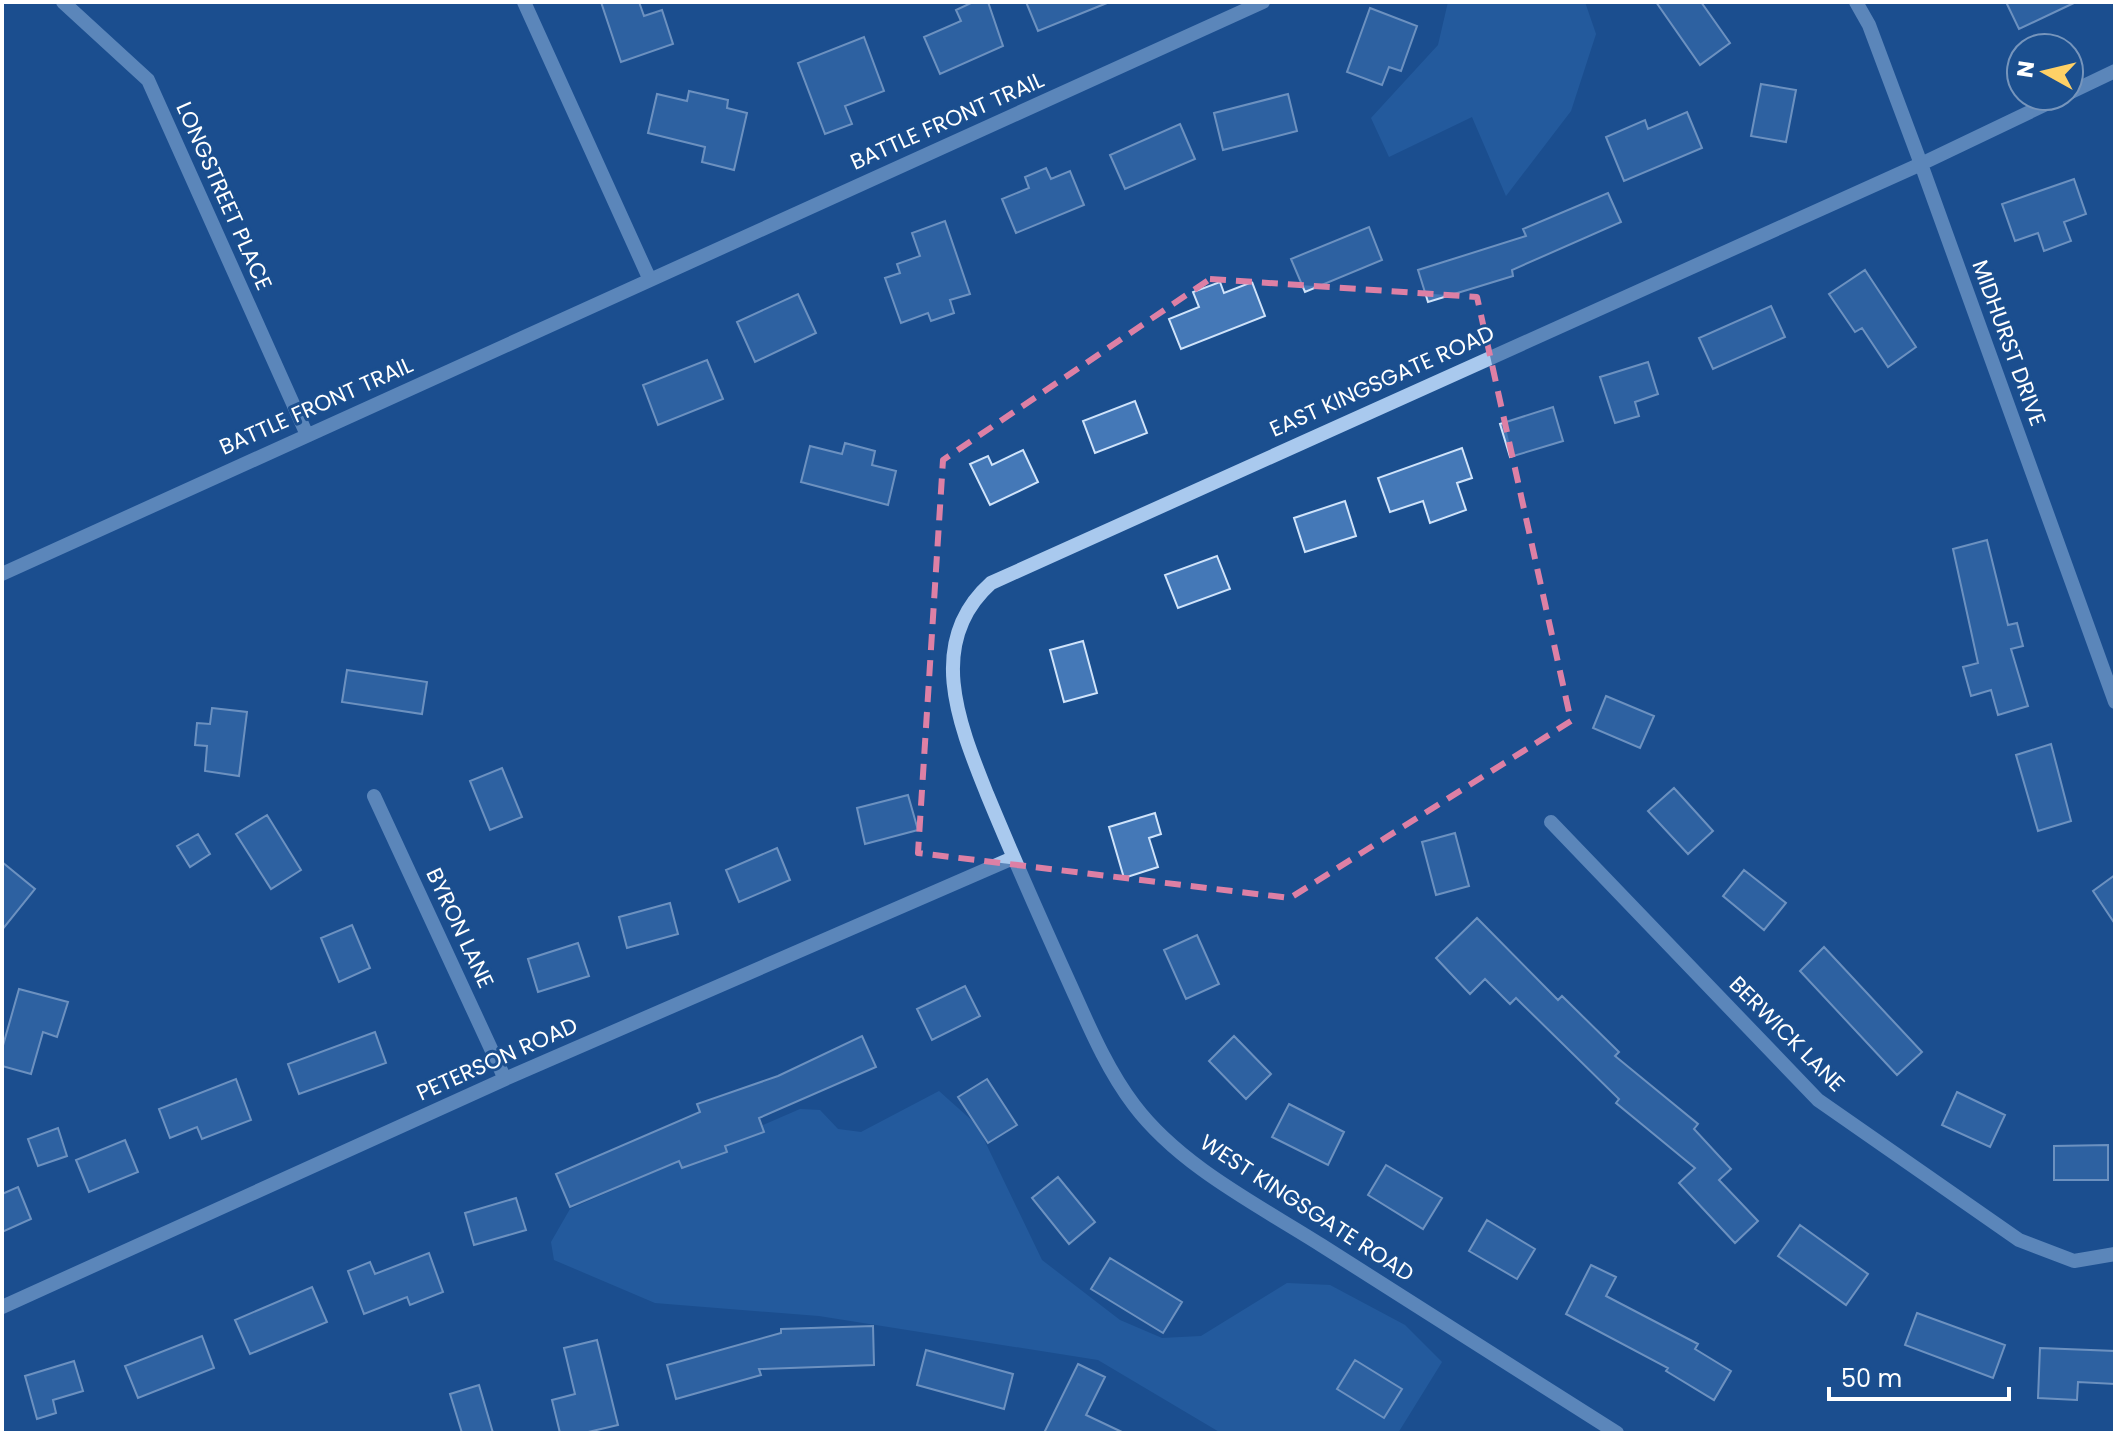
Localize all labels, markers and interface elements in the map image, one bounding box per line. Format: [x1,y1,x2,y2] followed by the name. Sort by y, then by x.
[2005,32,2085,112] north arrow
[2009,59,2042,80] text: N
[845,64,1049,178] street label: BATTLE FRONT TRAIL
[169,97,279,295] street label: LONGSTREET PLACE
[1965,256,2053,430] street label: MIDHURST DRIVE
[1265,317,1499,445] street label: EAST KINGSGATE ROAD
[214,349,418,463] street label: BATTLE FRONT TRAIL
[419,863,501,993] street label: BYRON LANE
[1722,969,1852,1099] street label: BERWICK LANE
[412,1010,582,1108] street label: PETERSON ROAD
[1194,1127,1420,1289] street label: WEST KINGSGATE ROAD
[1829,1351,2009,1401] scale bar
[1841,1362,1902,1395] text: 50 m

